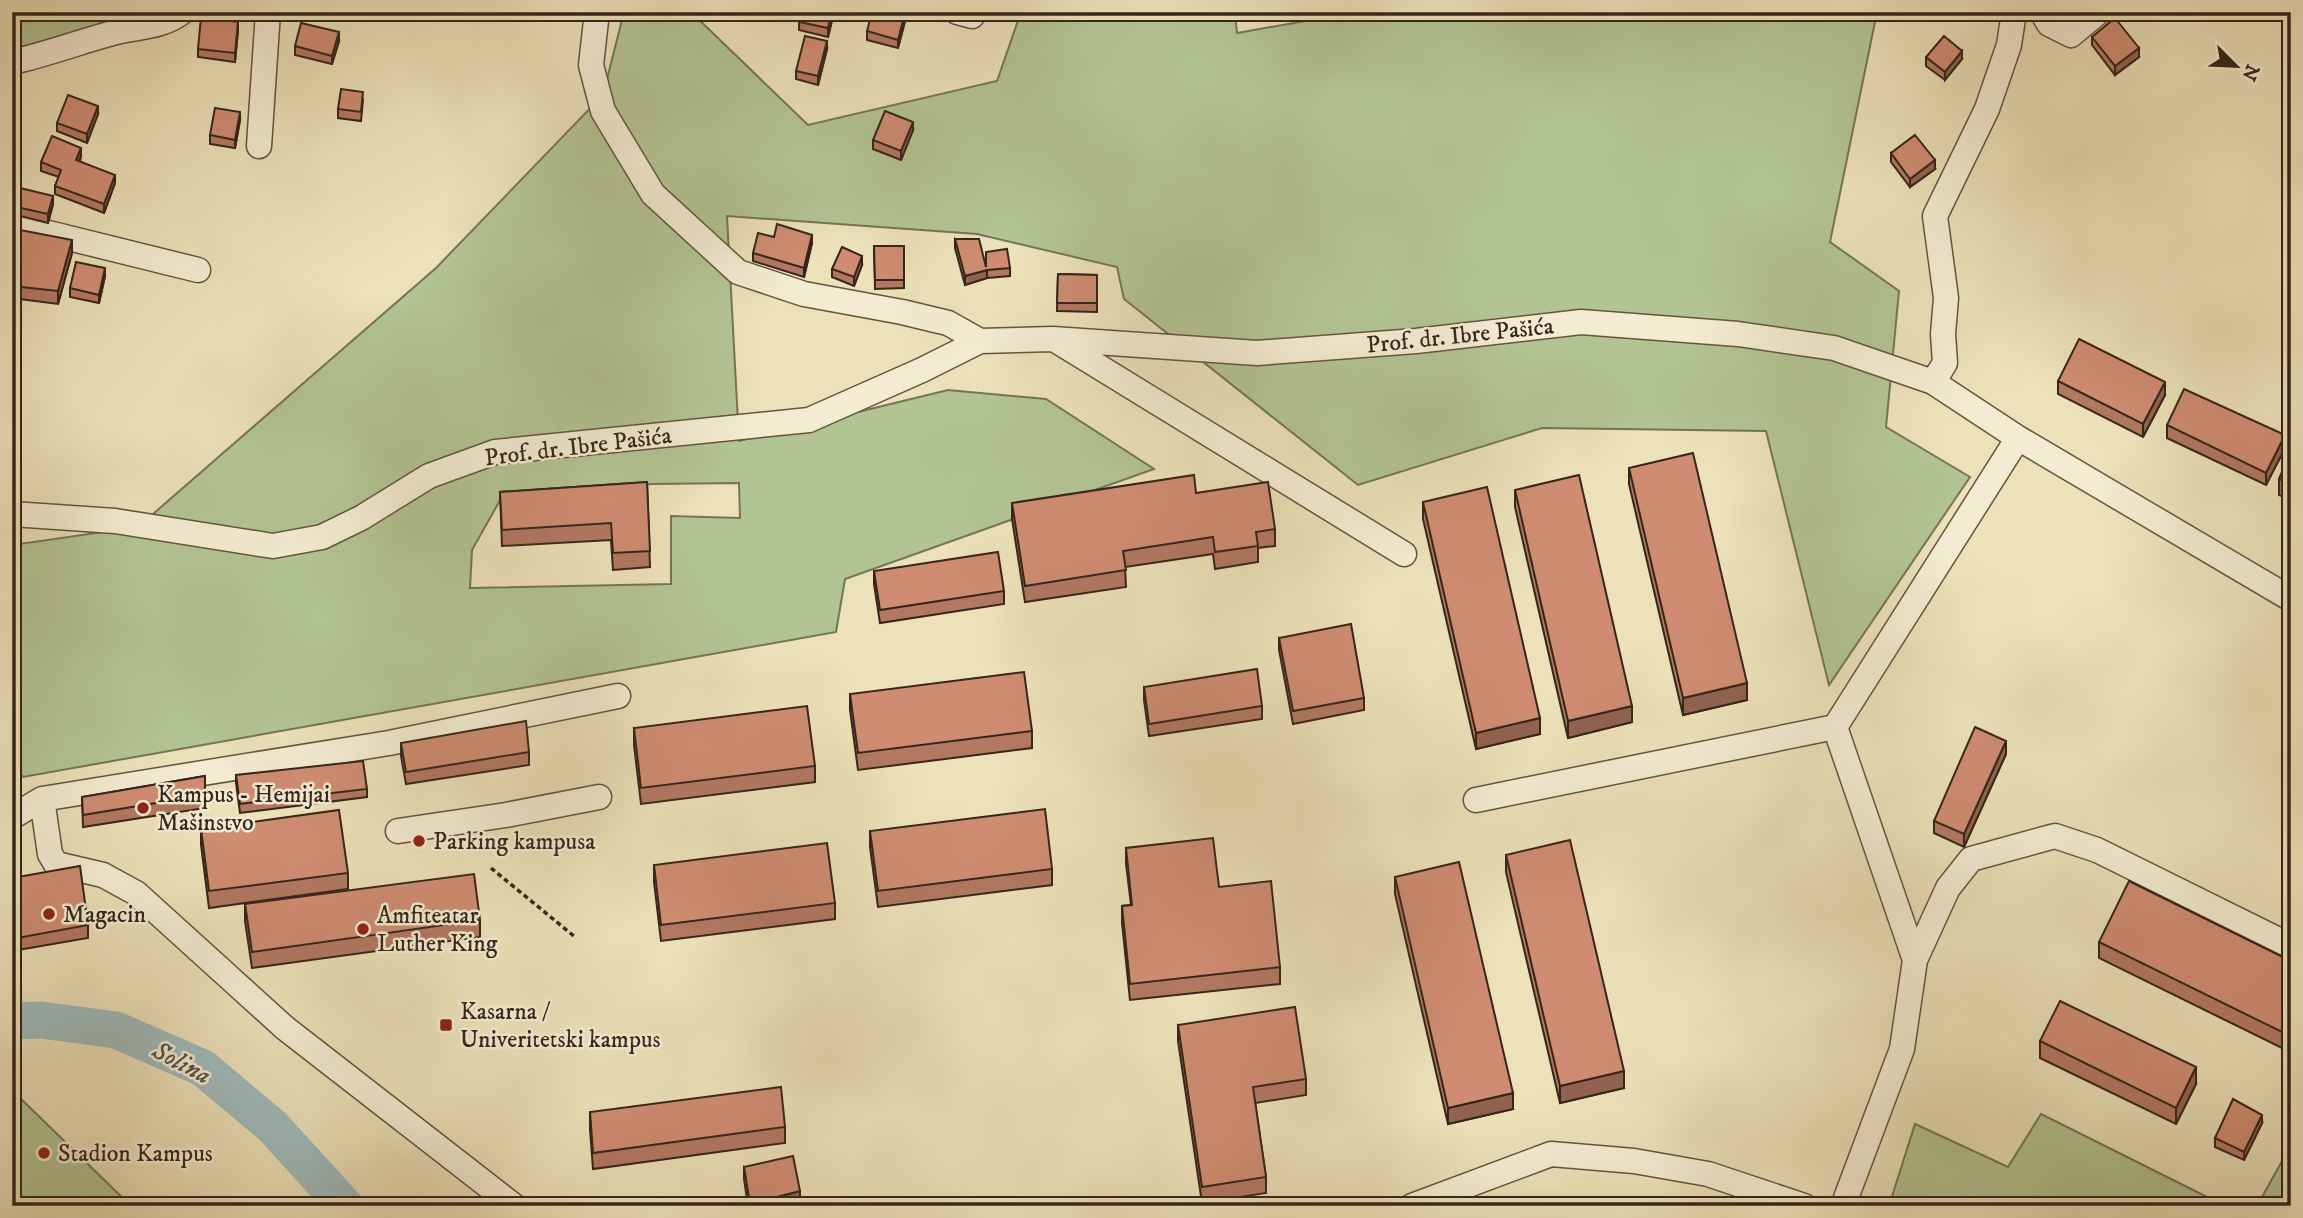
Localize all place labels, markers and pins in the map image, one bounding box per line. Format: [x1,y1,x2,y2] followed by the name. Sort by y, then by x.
[157,780,330,838] place label: Kampus - Hemijai Mašinstvo
[135,800,151,816] marker: Kampus - Hemijai Mašinstvo
[433,827,596,857] place label: Parking kampusa
[411,833,427,849] marker: Parking kampusa
[63,900,147,930] place label: Magacin
[377,901,498,959] place label: Amfiteatar Luther King
[41,906,57,922] marker: Magacin
[355,921,371,937] marker: Amfiteatar Luther King
[460,997,661,1055] place label: Kasarna / Univeritetski kampus
[438,1017,454,1033] marker: Kasarna / Univeritetski kampus
[58,1139,213,1169] place label: Stadion Kampus
[36,1145,52,1161] marker: Stadion Kampus

